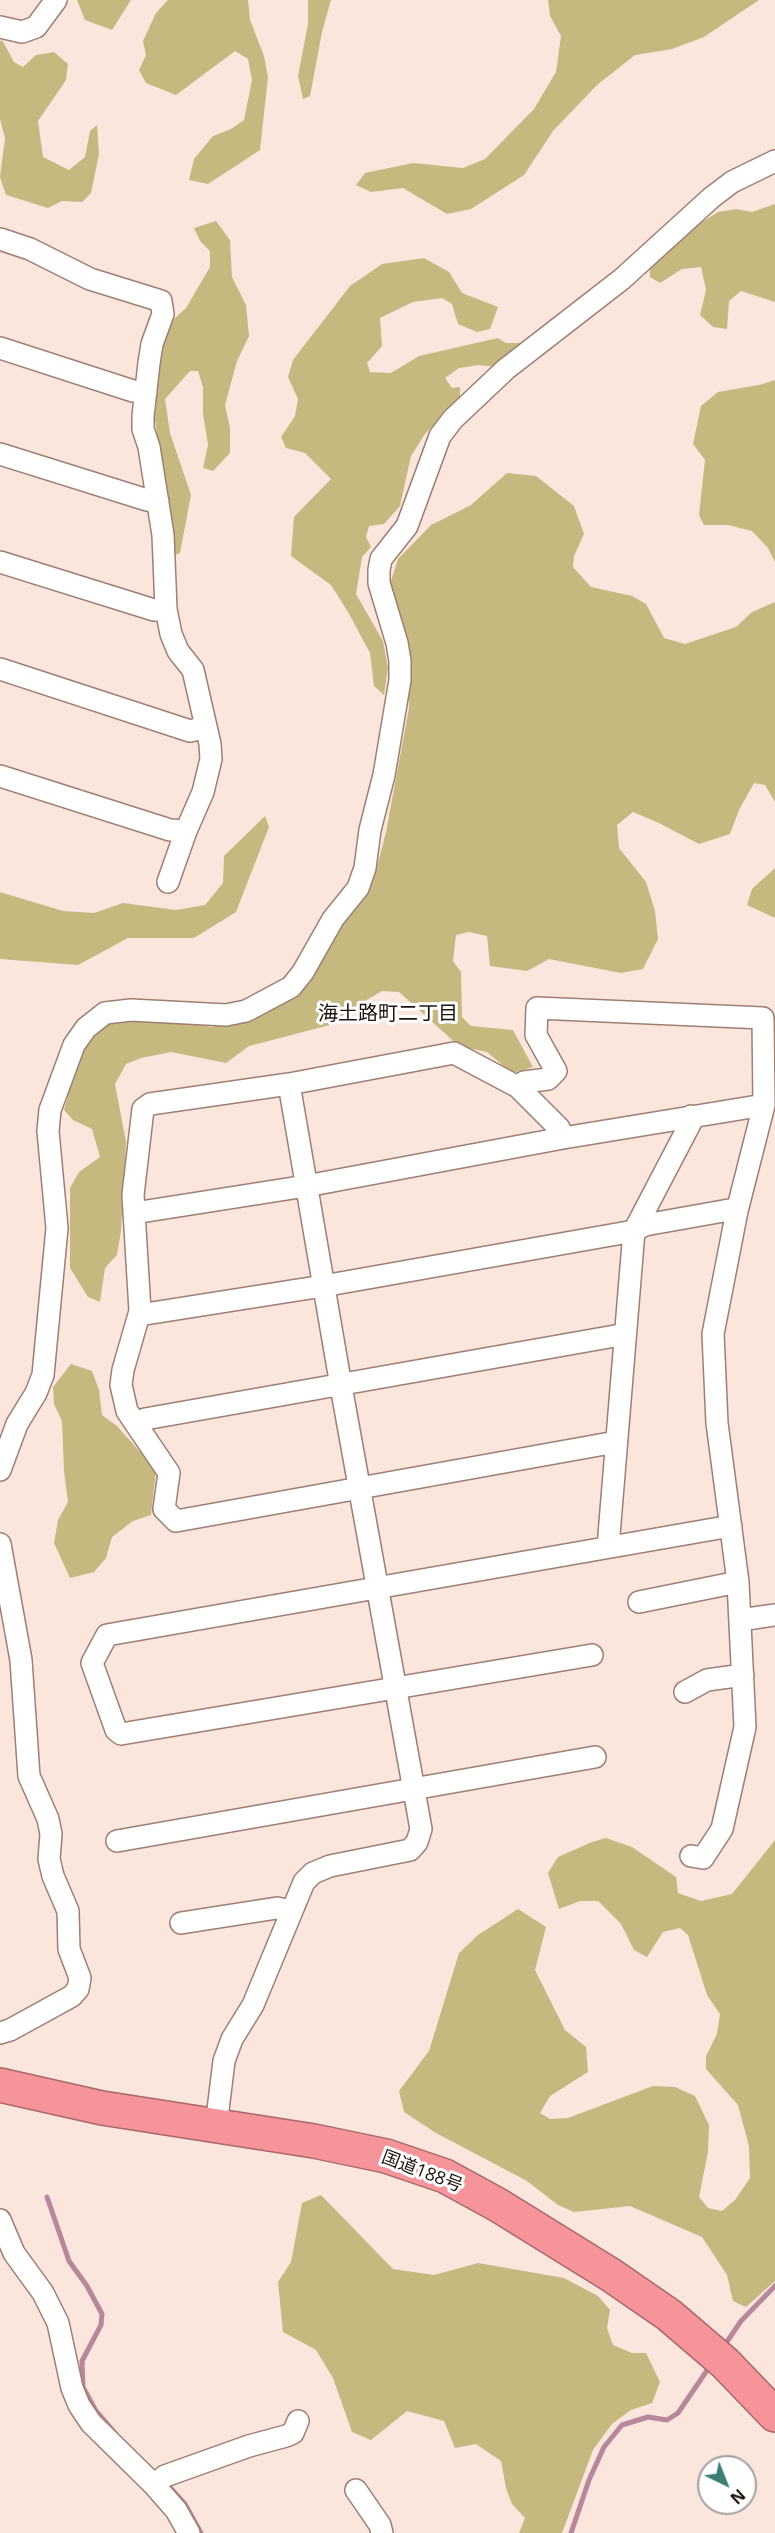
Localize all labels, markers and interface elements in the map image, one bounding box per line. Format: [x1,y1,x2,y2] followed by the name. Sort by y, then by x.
[318,1002,458,1026] district label: 海土路町二丁目
[379,2147,465,2197] street label: 国道188号
[697,2455,757,2515] north arrow
[726,2484,750,2509] text: N

